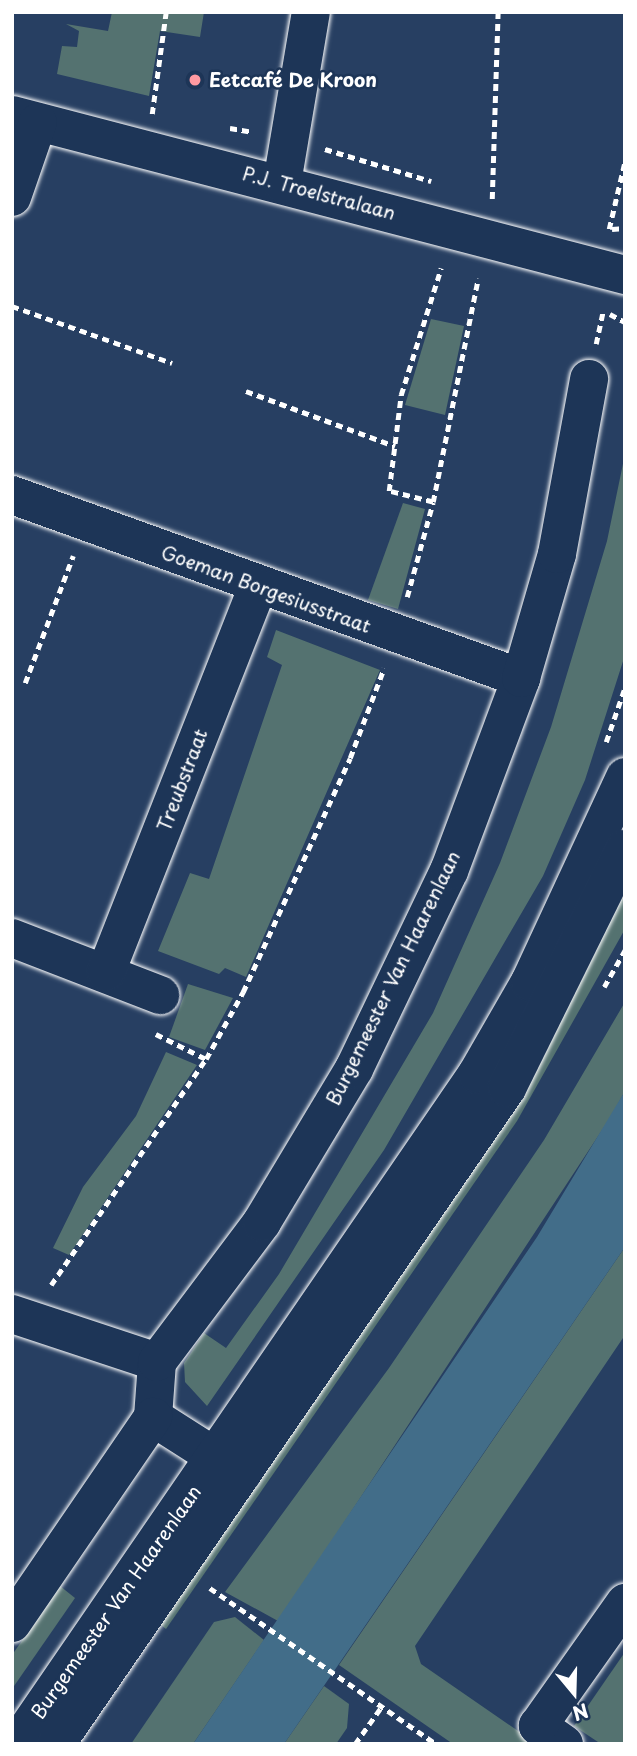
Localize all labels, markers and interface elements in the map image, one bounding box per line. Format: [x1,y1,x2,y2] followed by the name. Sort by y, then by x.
[209,69,377,91] place label: Eetcafé De Kroon
[187,72,203,88] marker: Eetcafé De Kroon
[239,161,399,225] street label: P.J. Troelstralaan
[158,540,374,638] street label: Goeman Borgesiusstraat
[152,726,212,834] street label: Treubstraat
[321,847,465,1109] street label: Burgemeester Van Haarenlaan
[26,1481,206,1723] street label: Burgemeester Van Haarenlaan
[539,1658,609,1728] north arrow
[569,1697,593,1729] text: N

